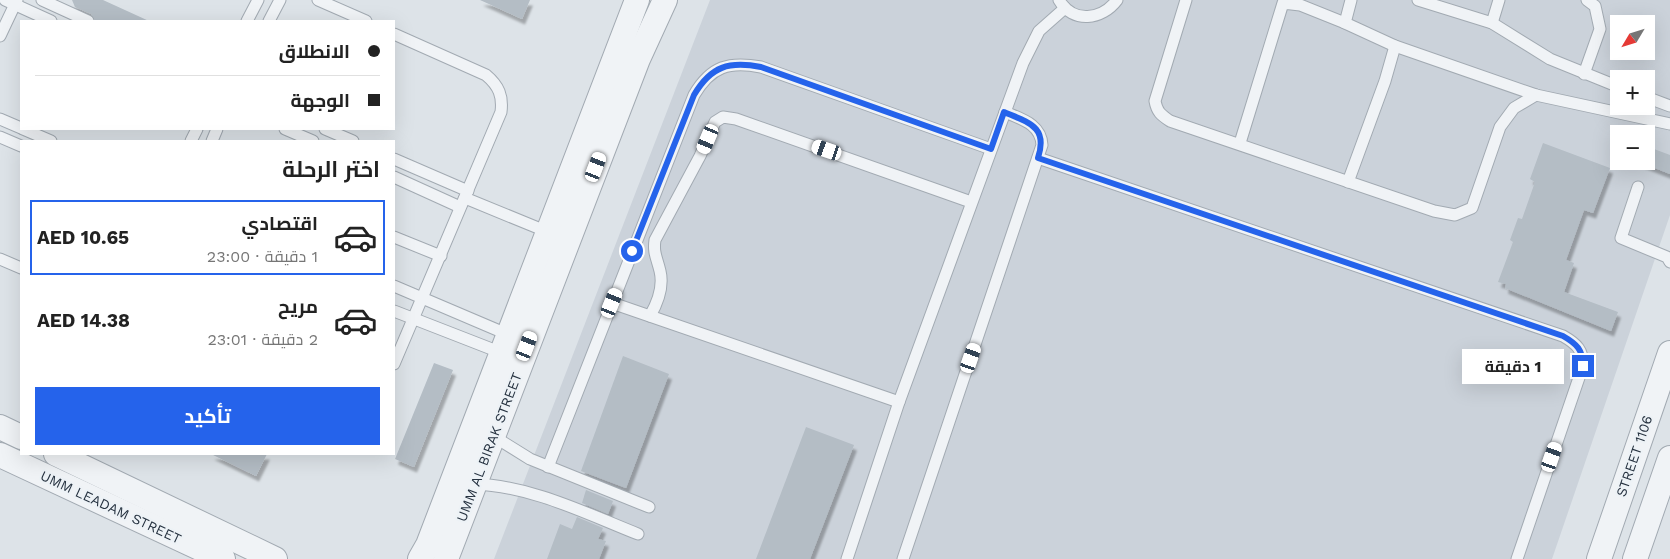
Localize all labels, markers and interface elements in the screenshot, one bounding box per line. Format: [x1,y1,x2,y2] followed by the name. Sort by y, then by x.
[1610,15,1655,60] north arrow
[1610,15,1655,170] map controls
[279,40,350,63] text: الانطلاق
[1610,70,1655,115] button: +
[290,89,350,112] text: الوجهة
[695,122,720,156] car
[1610,125,1655,170] button: −
[810,138,843,162] car
[583,150,608,184] car
[282,157,380,182] text: اختر الرحلة
[242,212,318,235] text: اقتصادي
[333,215,378,260] icon: car
[37,226,129,249] text: AED 10.65
[621,240,643,262] route start
[207,247,318,266] text: 1 دقيقة · 23:00
[599,286,624,320] car
[278,295,318,318] text: مريح
[333,298,378,343] icon: car
[37,309,130,332] text: AED 14.38
[514,329,539,363] car
[207,330,318,349] text: 2 دقيقة · 23:01
[959,341,982,375] car
[1463,348,1566,384] callout: 1 دقيقة
[1572,355,1594,377] route end
[1485,357,1541,376] text: 1 دقيقة
[453,370,525,524] street label: UMM AL BIRAK STREET
[35,387,380,445] button: تأكيد
[1613,413,1655,499] street label: STREET 1106
[1540,440,1563,474] car
[38,467,184,547] street label: UMM LEADAM STREET

